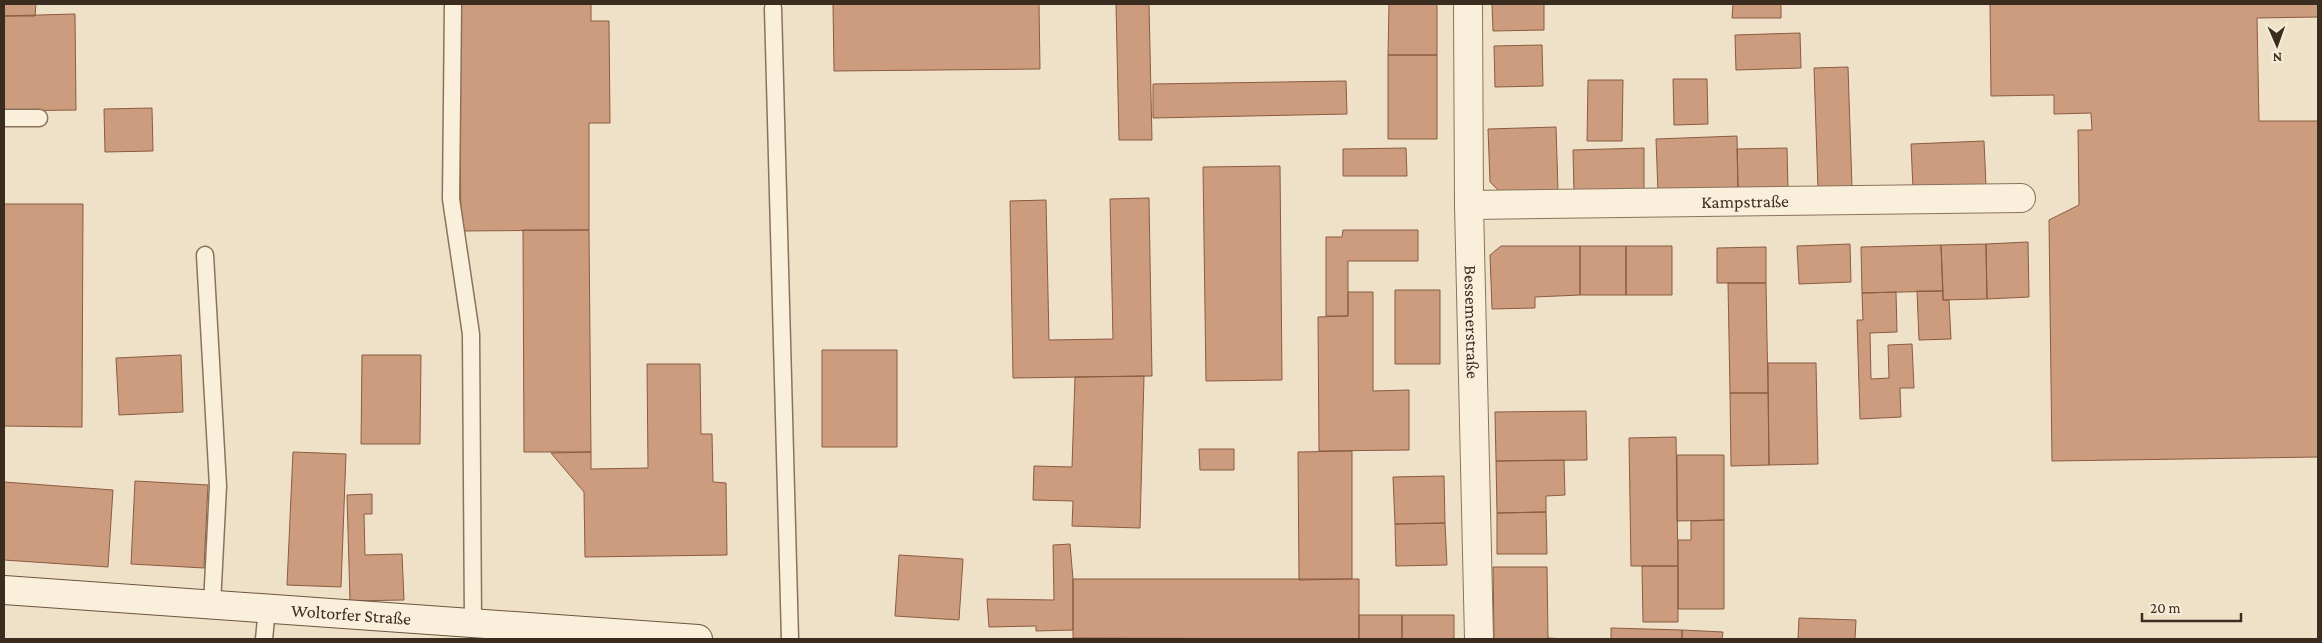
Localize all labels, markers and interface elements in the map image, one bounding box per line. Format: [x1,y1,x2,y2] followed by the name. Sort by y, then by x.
[2252,20,2302,70] north arrow
[2272,50,2283,66] text: N
[1701,191,1789,212] street label: Kampstraße
[1460,265,1483,379] street label: Bessemerstraße
[2142,590,2241,622] scale bar
[290,600,412,629] street label: Woltorfer Straße
[2150,600,2181,616] text: 20 m

